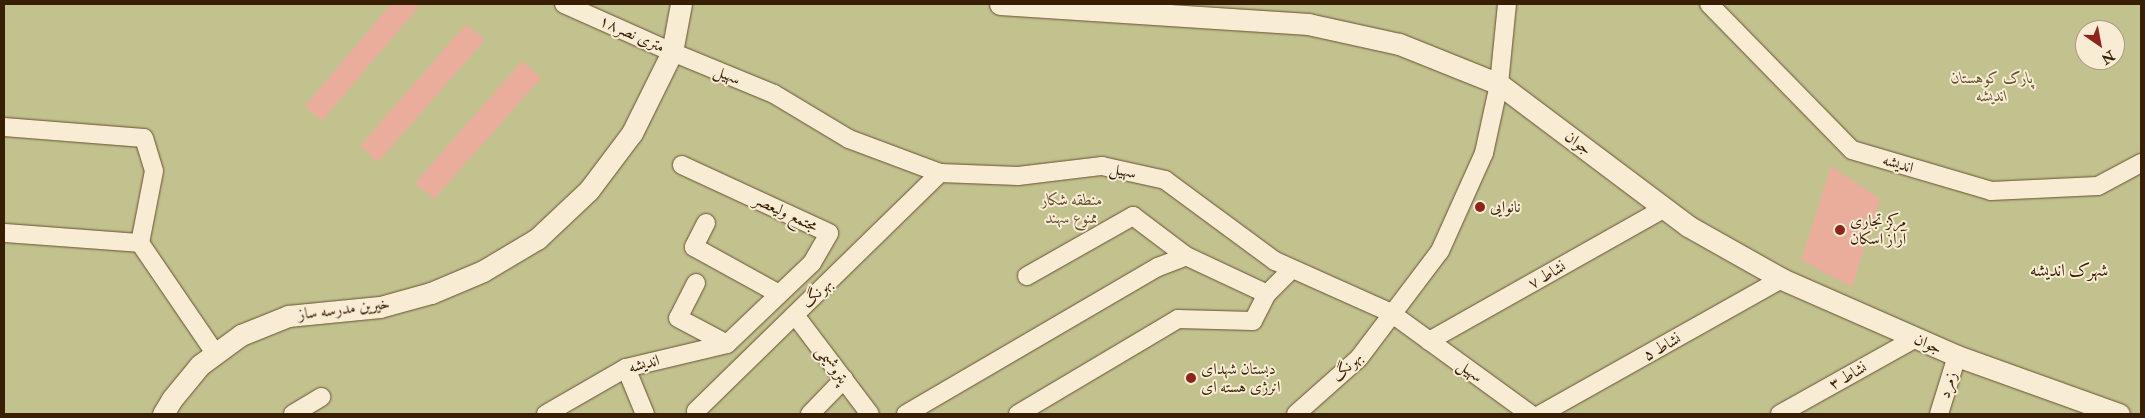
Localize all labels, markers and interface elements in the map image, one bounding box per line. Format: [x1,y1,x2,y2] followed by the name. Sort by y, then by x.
[596,11,668,57] street label: ۱۸متری نصر
[2075,20,2125,70] north arrow
[2098,47,2118,68] text: N
[711,61,743,89] street label: سهیل
[1951,68,2033,106] park label: پارک کوهستان اندیشه
[1561,127,1595,159] street label: جوان
[1880,150,1916,178] street label: اندیشه
[1108,159,1138,183] street label: سهیل
[751,190,821,236] street label: مجتمع ولیعصر
[1041,190,1103,228] park label: منطقه شکار ممنوع سهند
[1490,197,1520,217] place label: نانوایی
[1474,201,1486,213] marker: نانوایی
[1850,211,1906,249] place label: مرکز تجاری آراز اسکان
[1834,224,1846,236] marker: مرکز تجاری آراز اسکان
[1525,257,1569,293] street label: نشاط ۷
[2030,260,2108,282] district label: شهرک اندیشه
[798,274,836,312] street label: بهرنگ
[297,294,391,324] street label: خیرین مدرسه ساز
[1640,329,1684,365] street label: نشاط ۵
[1911,329,1945,359] street label: جوان
[811,342,853,388] street label: پتروشیمی
[1328,348,1366,386] street label: بهرنگ
[626,351,662,377] street label: اندیشه
[1453,355,1487,387] street label: سهیل
[1826,358,1870,394] street label: نشاط ۳
[1201,359,1281,397] place label: دبستان شهدای انرژی هسته ای
[1935,369,1961,401] street label: زمرد
[1185,372,1197,384] marker: دبستان شهدای انرژی هسته ای

